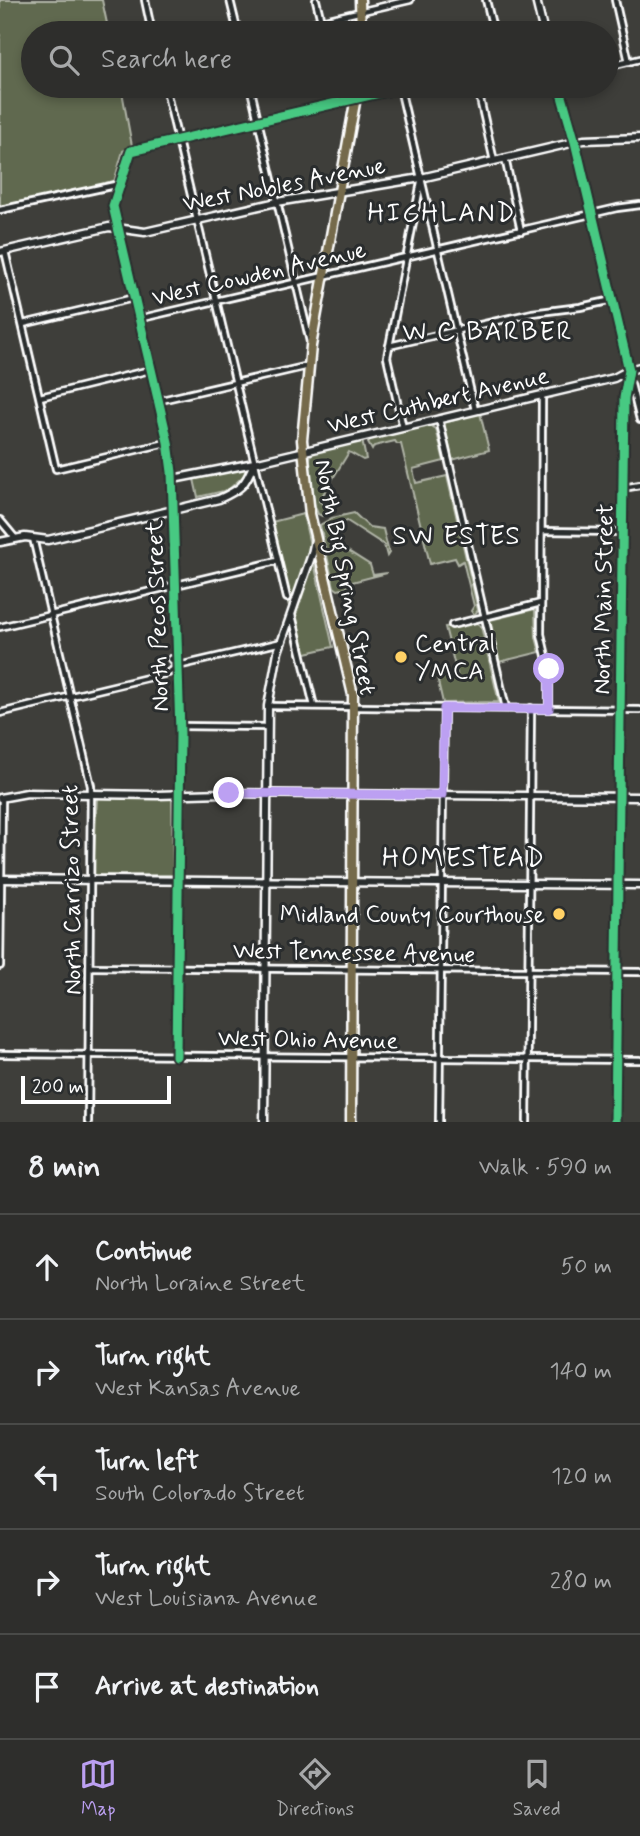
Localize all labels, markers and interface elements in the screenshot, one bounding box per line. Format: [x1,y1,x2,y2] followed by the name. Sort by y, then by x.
[21,21,619,98] search box
[45,41,83,79] icon: search
[101,43,232,77] text: Search here
[180,151,388,220] street label: West Nobles Avenue
[367,197,517,231] district label: HIGHLAND
[149,235,369,314] street label: West Cowden Avenue
[402,316,574,350] district label: W C BARBER
[325,361,552,442] street label: West Cuthbert Avenue
[304,457,383,698] street label: North Big Spring Street
[587,503,622,695] street label: North Main Street
[140,520,177,712] street label: North Pecos Street
[392,520,522,554] district label: SW ESTES
[415,629,496,688] place label: Central YMCA
[393,649,409,665] marker: Central YMCA
[533,653,564,684] route start
[213,777,244,808] route end
[55,784,90,995] street label: North Carrizo Street
[382,842,546,876] district label: HOMESTEAD
[280,900,545,931] place label: Midland County Courthouse
[551,906,567,922] marker: Midland County Courthouse
[233,936,475,971] street label: West Tennessee Avenue
[218,1023,399,1058] street label: West Ohio Avenue
[21,1073,172,1105] scale bar
[32,1075,84,1100] text: 200 m
[28,1148,101,1187] text: 8 min
[479,1153,612,1183] text: Walk · 590 m
[95,1235,192,1269] text: Continue
[28,1248,66,1286] icon: ahead
[561,1252,612,1282] text: 50 m
[95,1269,305,1299] text: North Loraine Street
[95,1340,211,1374] text: Turn right
[28,1353,66,1391] icon: right
[549,1357,612,1387] text: 140 m
[95,1374,300,1404] text: West Kansas Avenue
[95,1445,199,1479] text: Turn left
[28,1458,66,1496] icon: left
[551,1462,612,1492] text: 120 m
[95,1479,305,1509] text: South Colorado Street
[95,1550,211,1584] text: Turn right
[28,1563,66,1601] icon: right
[550,1567,612,1597] text: 280 m
[95,1584,318,1614] text: West Louisiana Avenue
[28,1668,66,1706] icon: arrive
[95,1670,319,1704] text: Arrive at destination
[79,1755,117,1822] tab: Map
[276,1755,354,1822] tab: Directions
[513,1755,561,1822] tab: Saved

